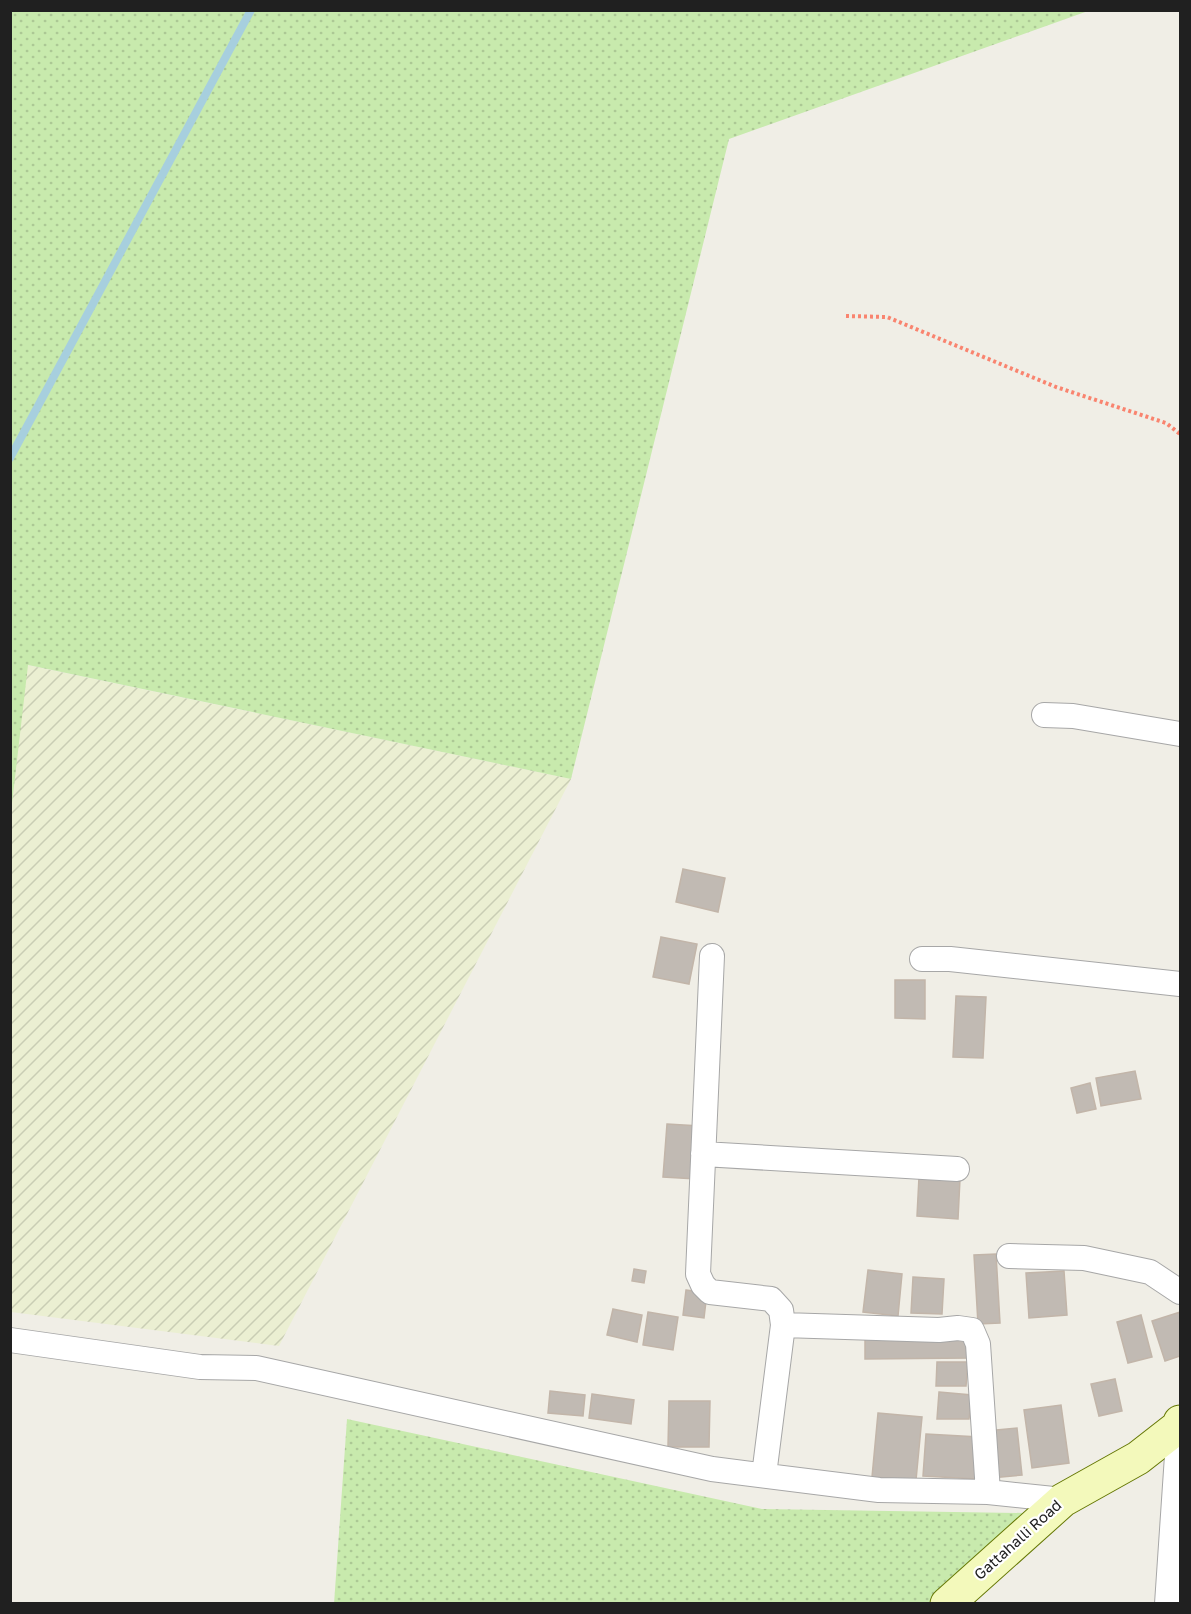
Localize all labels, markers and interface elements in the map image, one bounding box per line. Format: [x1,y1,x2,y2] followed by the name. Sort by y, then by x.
[970,1495,1065,1583] street label: Gattahalli Road

